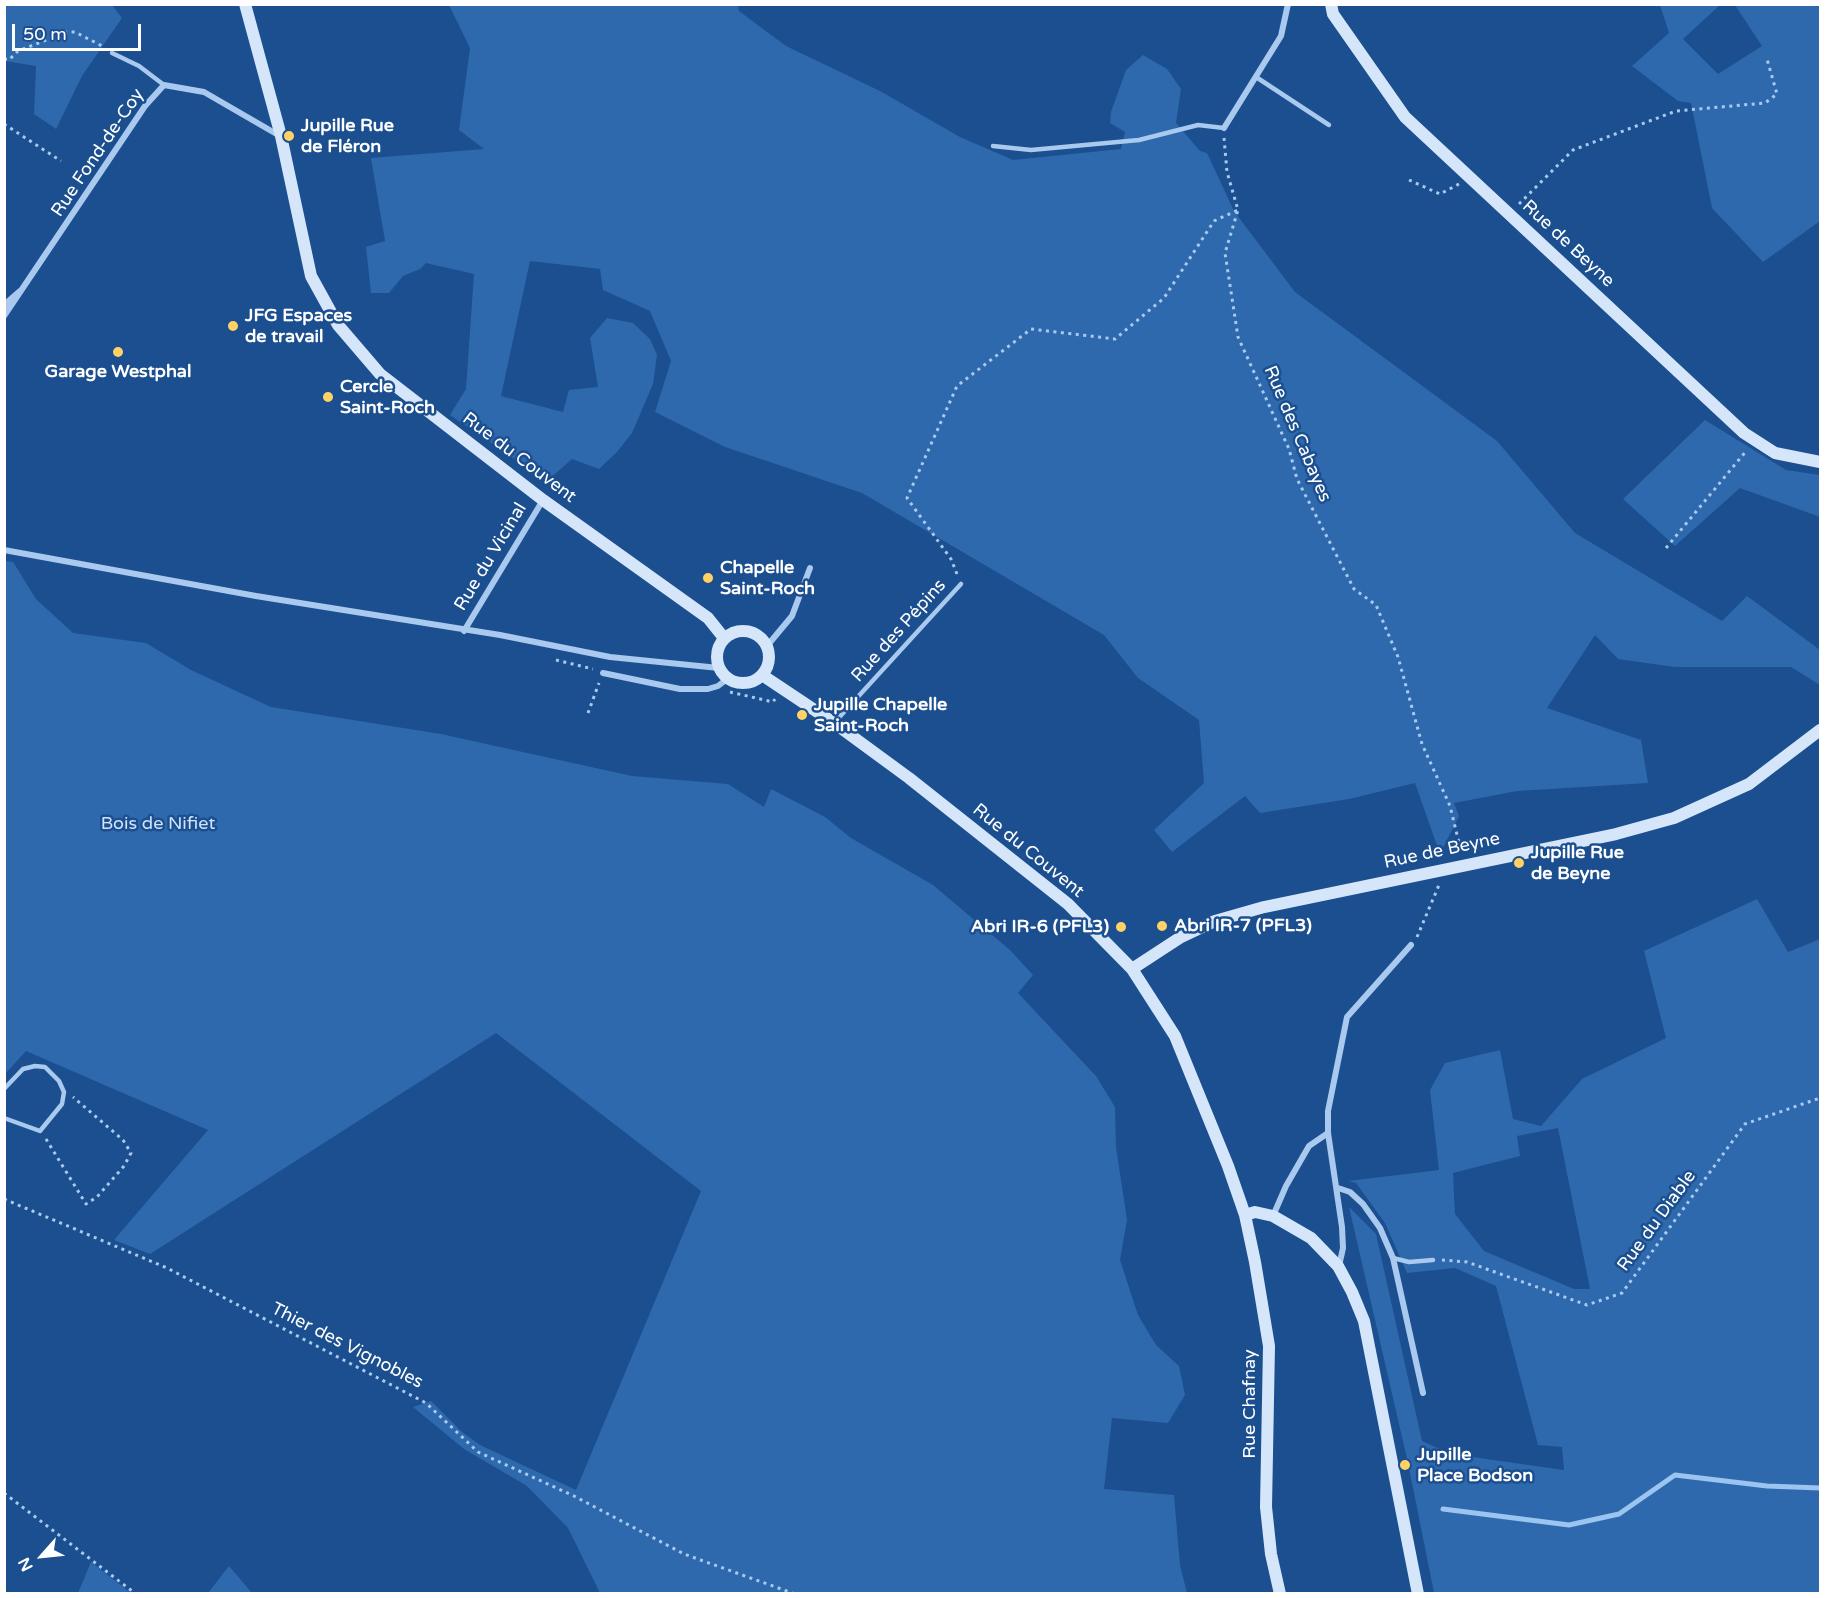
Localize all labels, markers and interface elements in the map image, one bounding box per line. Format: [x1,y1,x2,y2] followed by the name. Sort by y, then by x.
[15,12,144,50] scale bar
[23,23,67,45] text: 50 m
[47,85,149,221] street label: Rue Fond-de-Coy
[301,115,394,158] place label: Jupille Rue de Fléron
[282,129,296,143] marker: Jupille Rue de Fléron
[1517,196,1619,292] street label: Rue de Beyne
[245,305,352,348] place label: JFG Espaces de travail
[226,319,240,333] marker: JFG Espaces de travail
[111,345,125,359] marker: Garage Westphal
[45,361,191,383] place label: Garage Westphal
[1259,363,1335,505] street label: Rue des Cabayes
[340,376,435,418] place label: Cercle Saint-Roch
[321,390,335,404] marker: Cercle Saint-Roch
[458,408,580,508] street label: Rue du Couvent
[450,499,532,615] street label: Rue du Vicinal
[720,557,815,600] place label: Chapelle Saint-Roch
[701,571,715,585] marker: Chapelle Saint-Roch
[847,575,951,687] street label: Rue des Pépins
[814,694,947,736] place label: Jupille Chapelle Saint-Roch
[795,708,809,722] marker: Jupille Chapelle Saint-Roch
[968,799,1088,903] street label: Rue du Couvent
[101,813,215,835] park label: Bois de Nifiet
[1382,828,1502,874] street label: Rue de Beyne
[1531,842,1624,884] place label: Jupille Rue de Beyne
[1512,856,1526,870] marker: Jupille Rue de Beyne
[1174,915,1312,937] place label: Abri IR-7 (PFL3)
[971,916,1109,938] place label: Abri IR-6 (PFL3)
[1155,919,1169,933] marker: Abri IR-7 (PFL3)
[1114,920,1128,934] marker: Abri IR-6 (PFL3)
[1613,1166,1701,1276] street label: Rue du Diable
[267,1298,427,1394] street label: Thier des Vignobles
[1239,1349,1261,1459] street label: Rue Chafnay
[1417,1444,1533,1486] place label: Jupille Place Bodson
[1398,1458,1412,1472] marker: Jupille Place Bodson
[12,1526,72,1586] north arrow
[14,1554,38,1574] text: N

